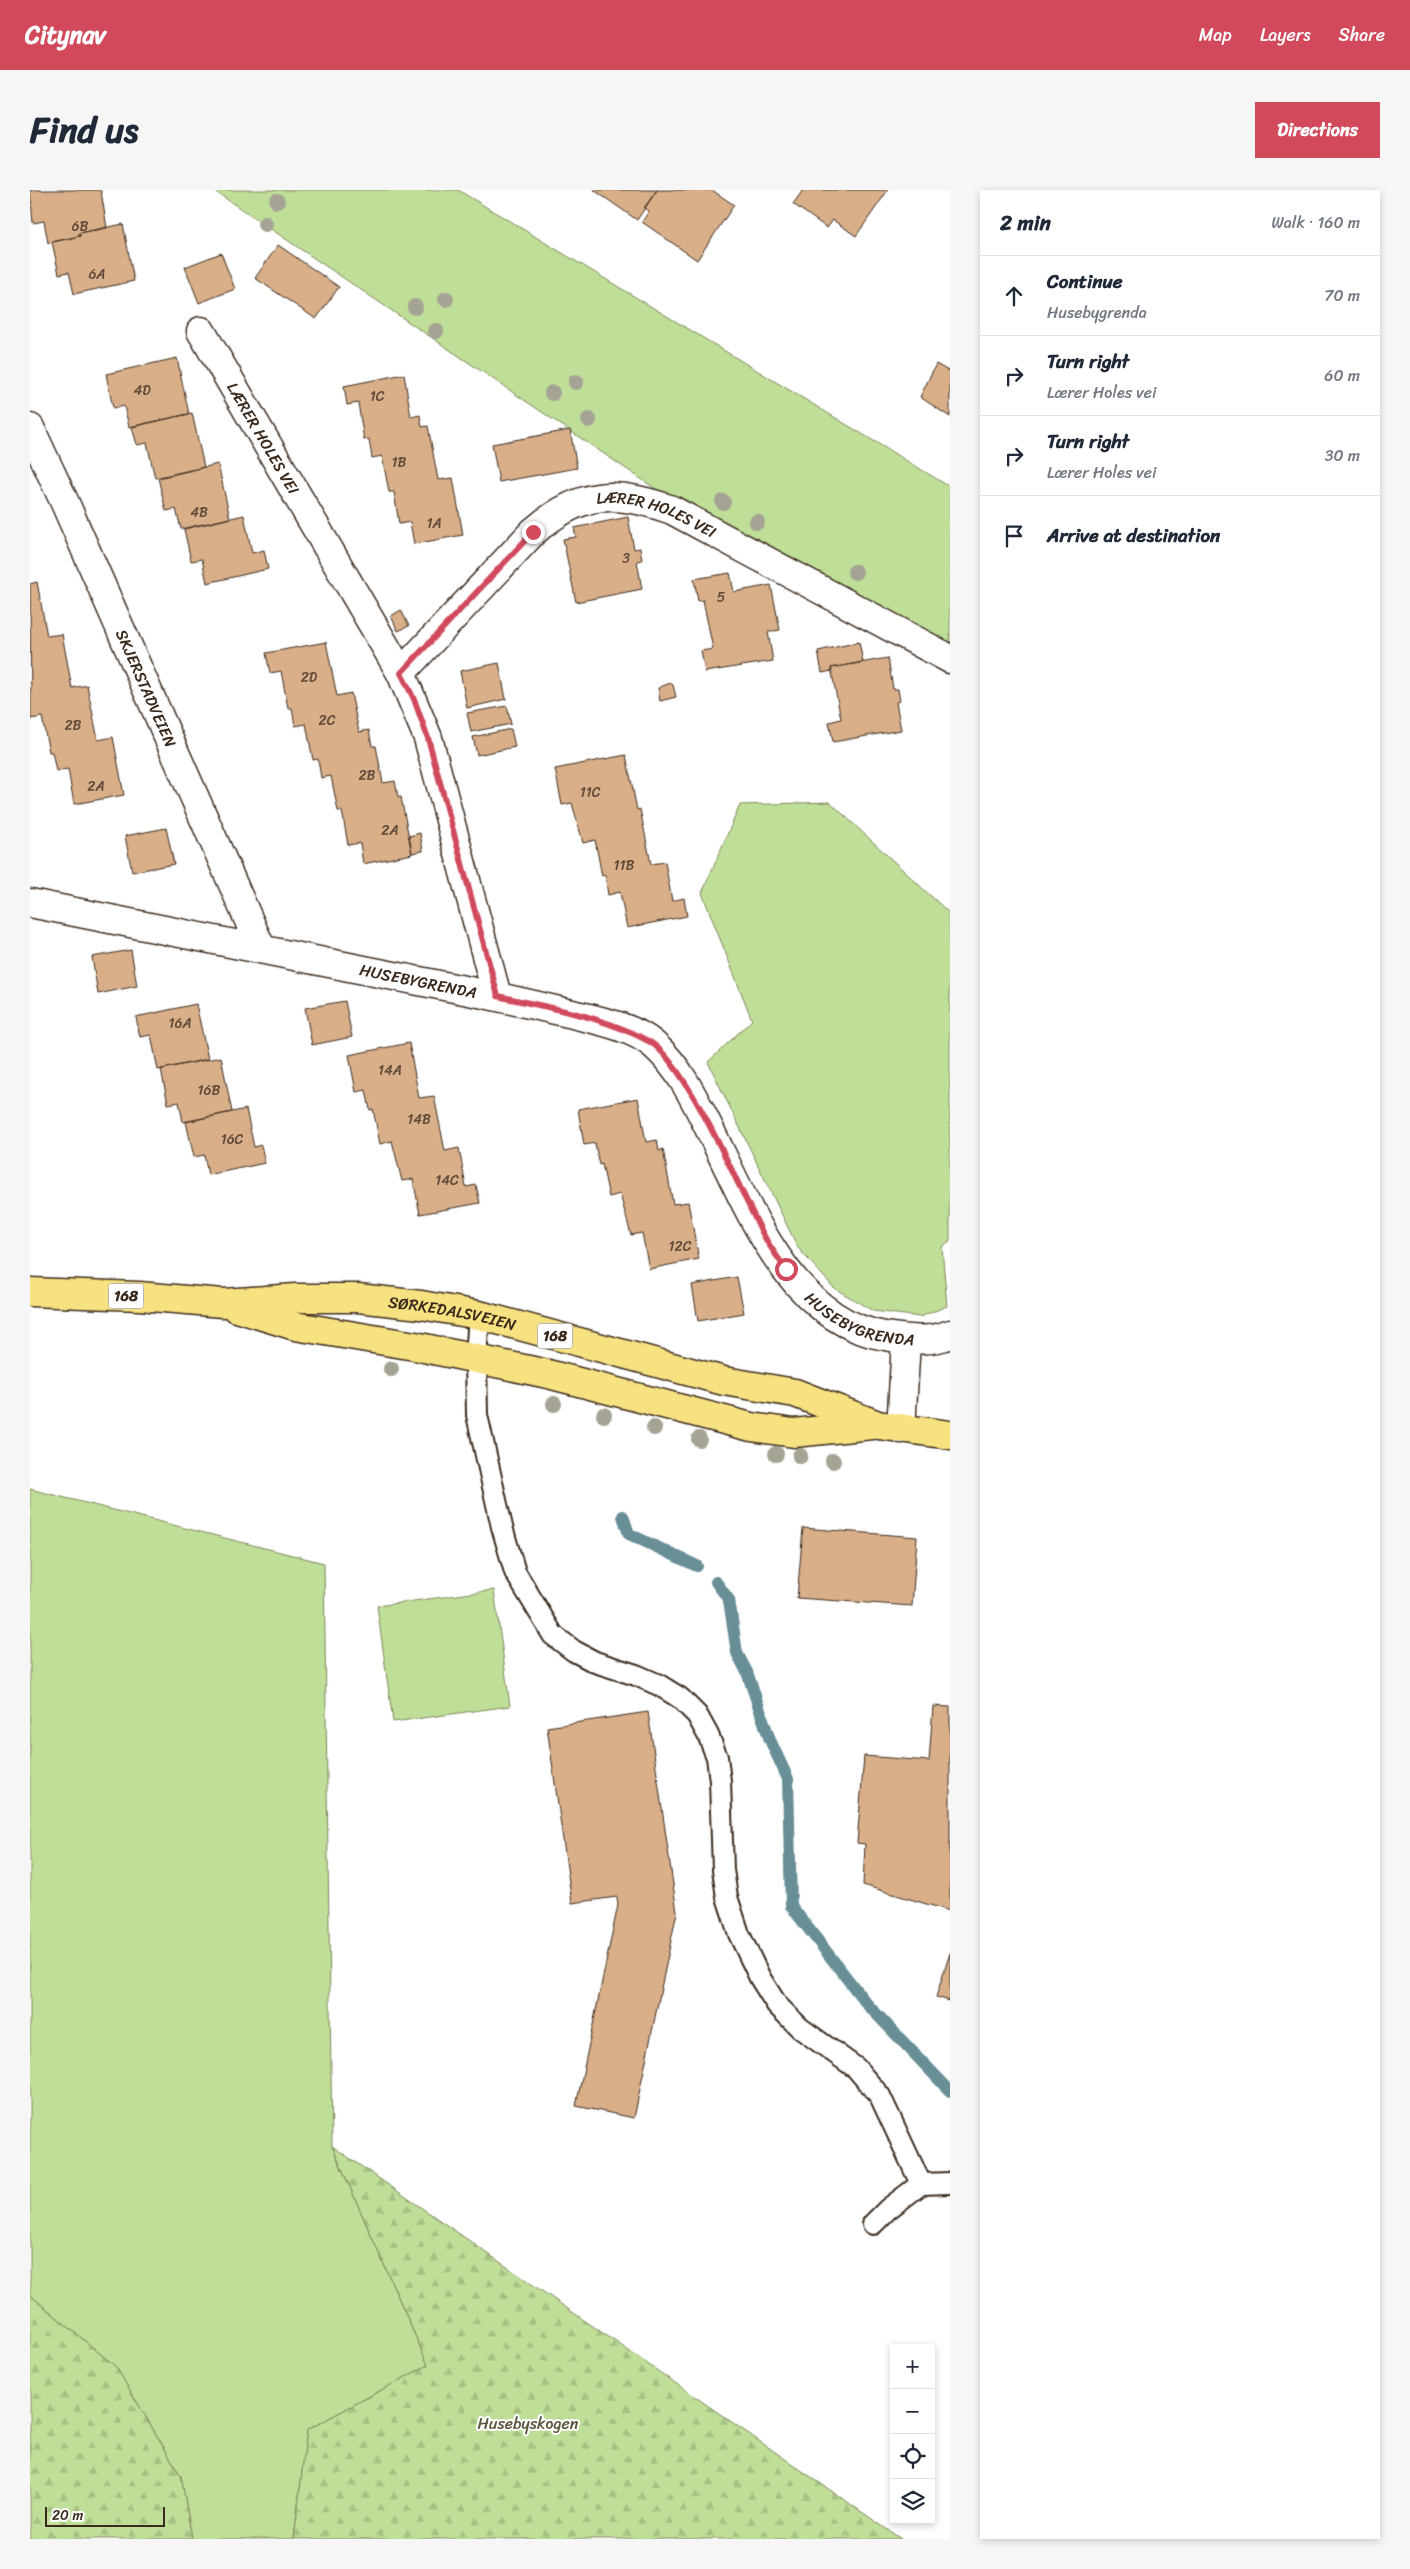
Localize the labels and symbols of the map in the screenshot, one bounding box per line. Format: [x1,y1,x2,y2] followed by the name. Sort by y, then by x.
[72,214,89,239] house number: 6B
[88,262,106,287] house number: 6A
[219,376,308,500] street label: LÆRER HOLES VEI
[133,378,151,403] house number: 4D
[370,384,385,409] house number: 1C
[392,450,407,475] house number: 1B
[594,482,722,546] street label: LÆRER HOLES VEI
[190,500,208,525] house number: 4B
[426,511,442,536] house number: 1A
[522,521,545,544] route end
[622,546,630,571] house number: 3
[717,585,726,610] house number: 5
[108,624,185,752] street label: SKJERSTADVEIEN
[301,665,318,690] house number: 2D
[319,708,336,733] house number: 2C
[65,713,82,738] house number: 2B
[359,763,376,788] house number: 2B
[87,774,105,799] house number: 2A
[580,780,601,805] house number: 11C
[381,818,399,843] house number: 2A
[614,853,635,878] house number: 11B
[357,955,480,1007] street label: HUSEBYGRENDA
[168,1011,192,1036] house number: 16A
[378,1058,402,1083] house number: 14A
[198,1078,221,1103] house number: 16B
[407,1107,431,1132] house number: 14B
[221,1127,244,1152] house number: 16C
[435,1168,459,1193] house number: 14C
[669,1234,692,1259] house number: 12C
[775,1258,798,1281] route start
[108,1284,144,1308] road number: 168
[798,1284,916,1354] street label: HUSEBYGRENDA
[387,1287,520,1339] street label: SØRKEDALSVEIEN
[538,1324,572,1348] road number: 168
[478,2409,579,2438] park label: Husebyskogen
[45,2504,165,2527] scale bar

